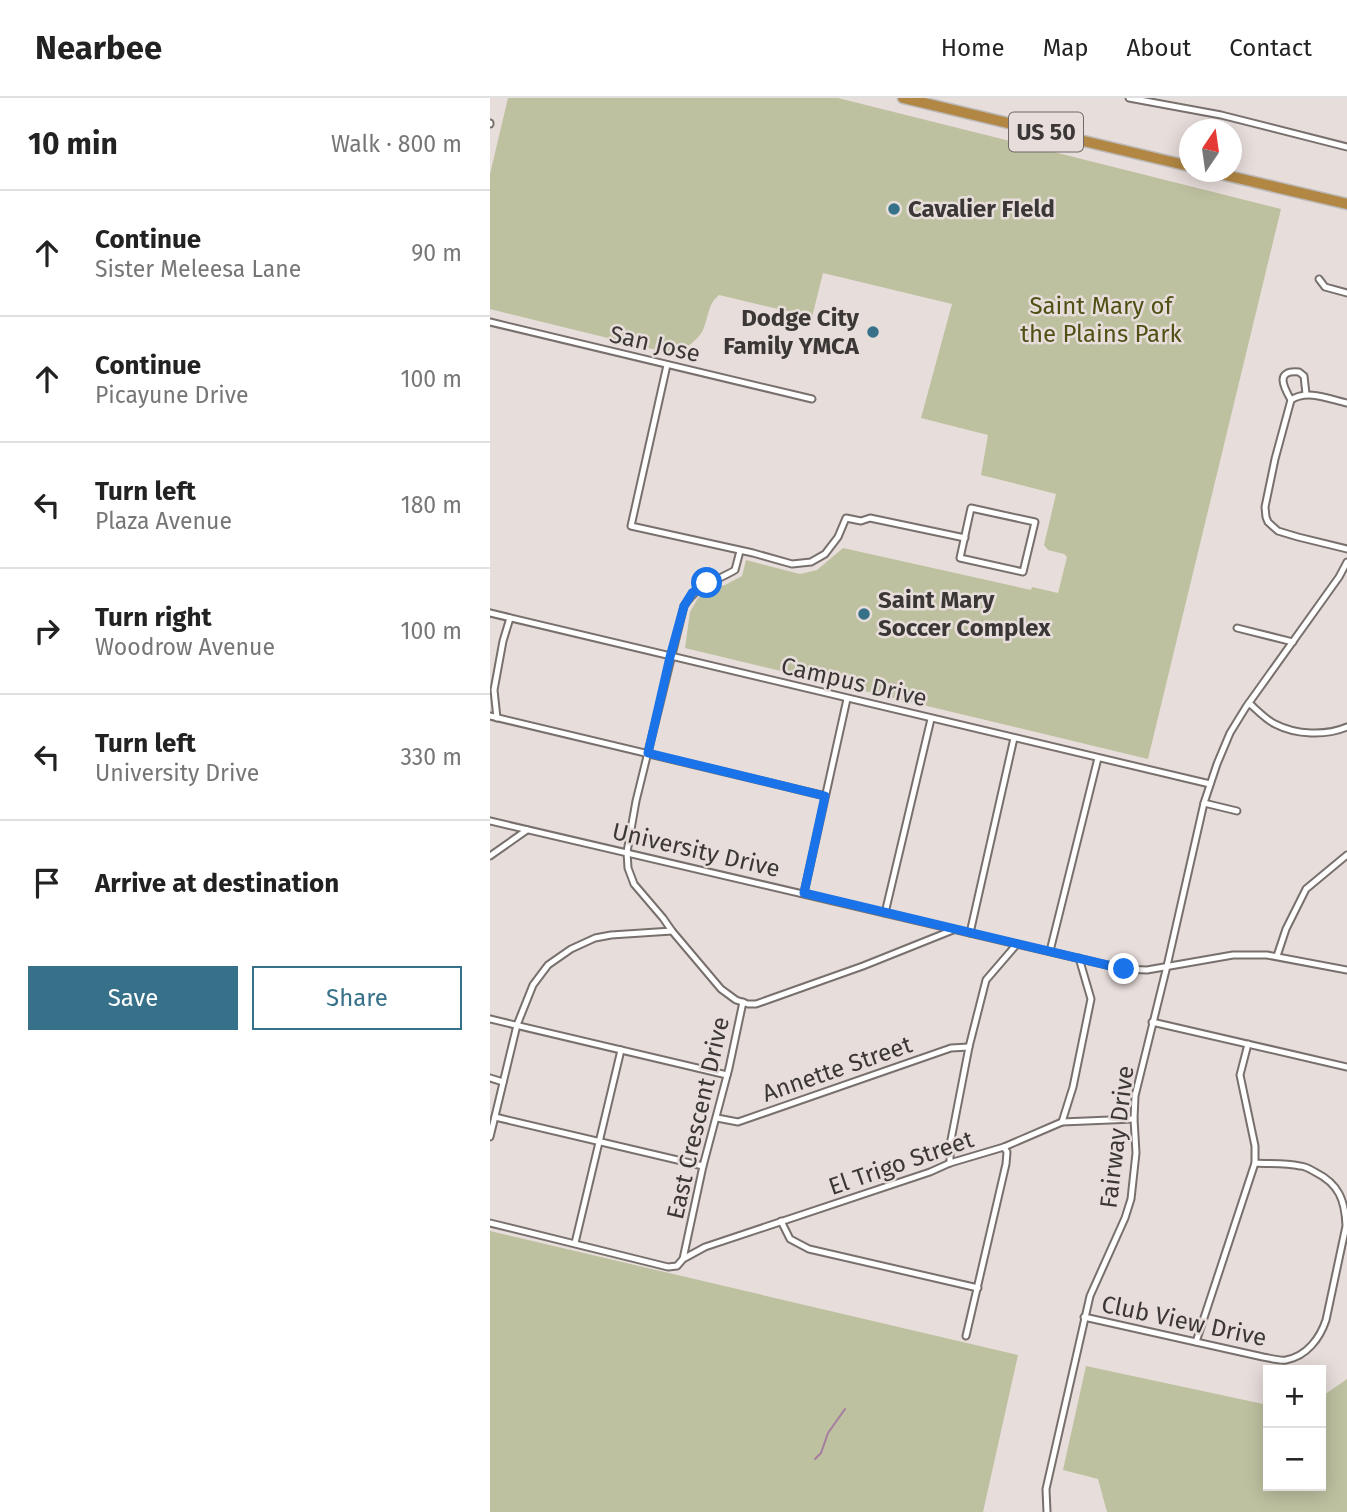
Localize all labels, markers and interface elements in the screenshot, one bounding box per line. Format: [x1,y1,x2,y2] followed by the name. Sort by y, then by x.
[35,28,162,68] text: Nearbee
[941,34,1005,62] text: Home
[1043,34,1089,62] text: Map
[1127,34,1191,62] text: About
[1229,34,1312,62] text: Contact
[1009,112,1083,152] road number: US 50
[1179,119,1242,182] north arrow
[28,126,118,162] text: 10 min
[331,130,462,158] text: Walk · 800 m
[908,195,1055,223] place label: Cavalier FIeld
[886,201,902,217] marker: Cavalier FIeld
[95,224,201,255] text: Continue
[28,234,66,272] icon: ahead
[411,239,462,267] text: 90 m
[95,255,301,283] text: Sister Meleesa Lane
[1020,292,1182,348] park label: Saint Mary of the Plains Park
[723,304,860,360] place label: Dodge City Family YMCA
[607,320,703,368] street label: San Jose
[865,324,881,340] marker: Dodge City Family YMCA
[95,350,201,381] text: Continue
[28,360,66,398] icon: ahead
[401,365,462,393] text: 100 m
[95,381,249,409] text: Picayune Drive
[95,476,196,507] text: Turn left
[28,486,66,524] icon: left
[401,491,462,519] text: 180 m
[95,507,232,535] text: Plaza Avenue
[691,567,722,598] route start
[878,586,1051,642] place label: Saint Mary Soccer Complex
[95,602,212,633] text: Turn right
[856,606,872,622] marker: Saint Mary Soccer Complex
[28,612,66,650] icon: right
[401,617,462,645] text: 100 m
[95,633,275,661] text: Woodrow Avenue
[778,652,930,712] street label: Campus Drive
[95,728,196,759] text: Turn left
[28,738,66,776] icon: left
[400,743,462,771] text: 330 m
[95,759,259,787] text: University Drive
[609,817,783,883] street label: University Drive
[28,864,66,902] icon: arrive
[95,868,339,899] text: Arrive at destination
[1108,953,1139,984] route end
[28,966,238,1030] button: Save
[252,966,462,1030] button: Share
[661,1014,735,1222] street label: East Crescent Drive
[758,1030,916,1108] street label: Annette Street
[1094,1064,1140,1210] street label: Fairway Drive
[825,1125,977,1201] street label: El Trigo Street
[1099,1290,1269,1352] street label: Club View Drive
[1263,1365,1326,1491] map controls
[1263,1365,1326,1428] button: +
[1263,1428,1326,1491] button: −

